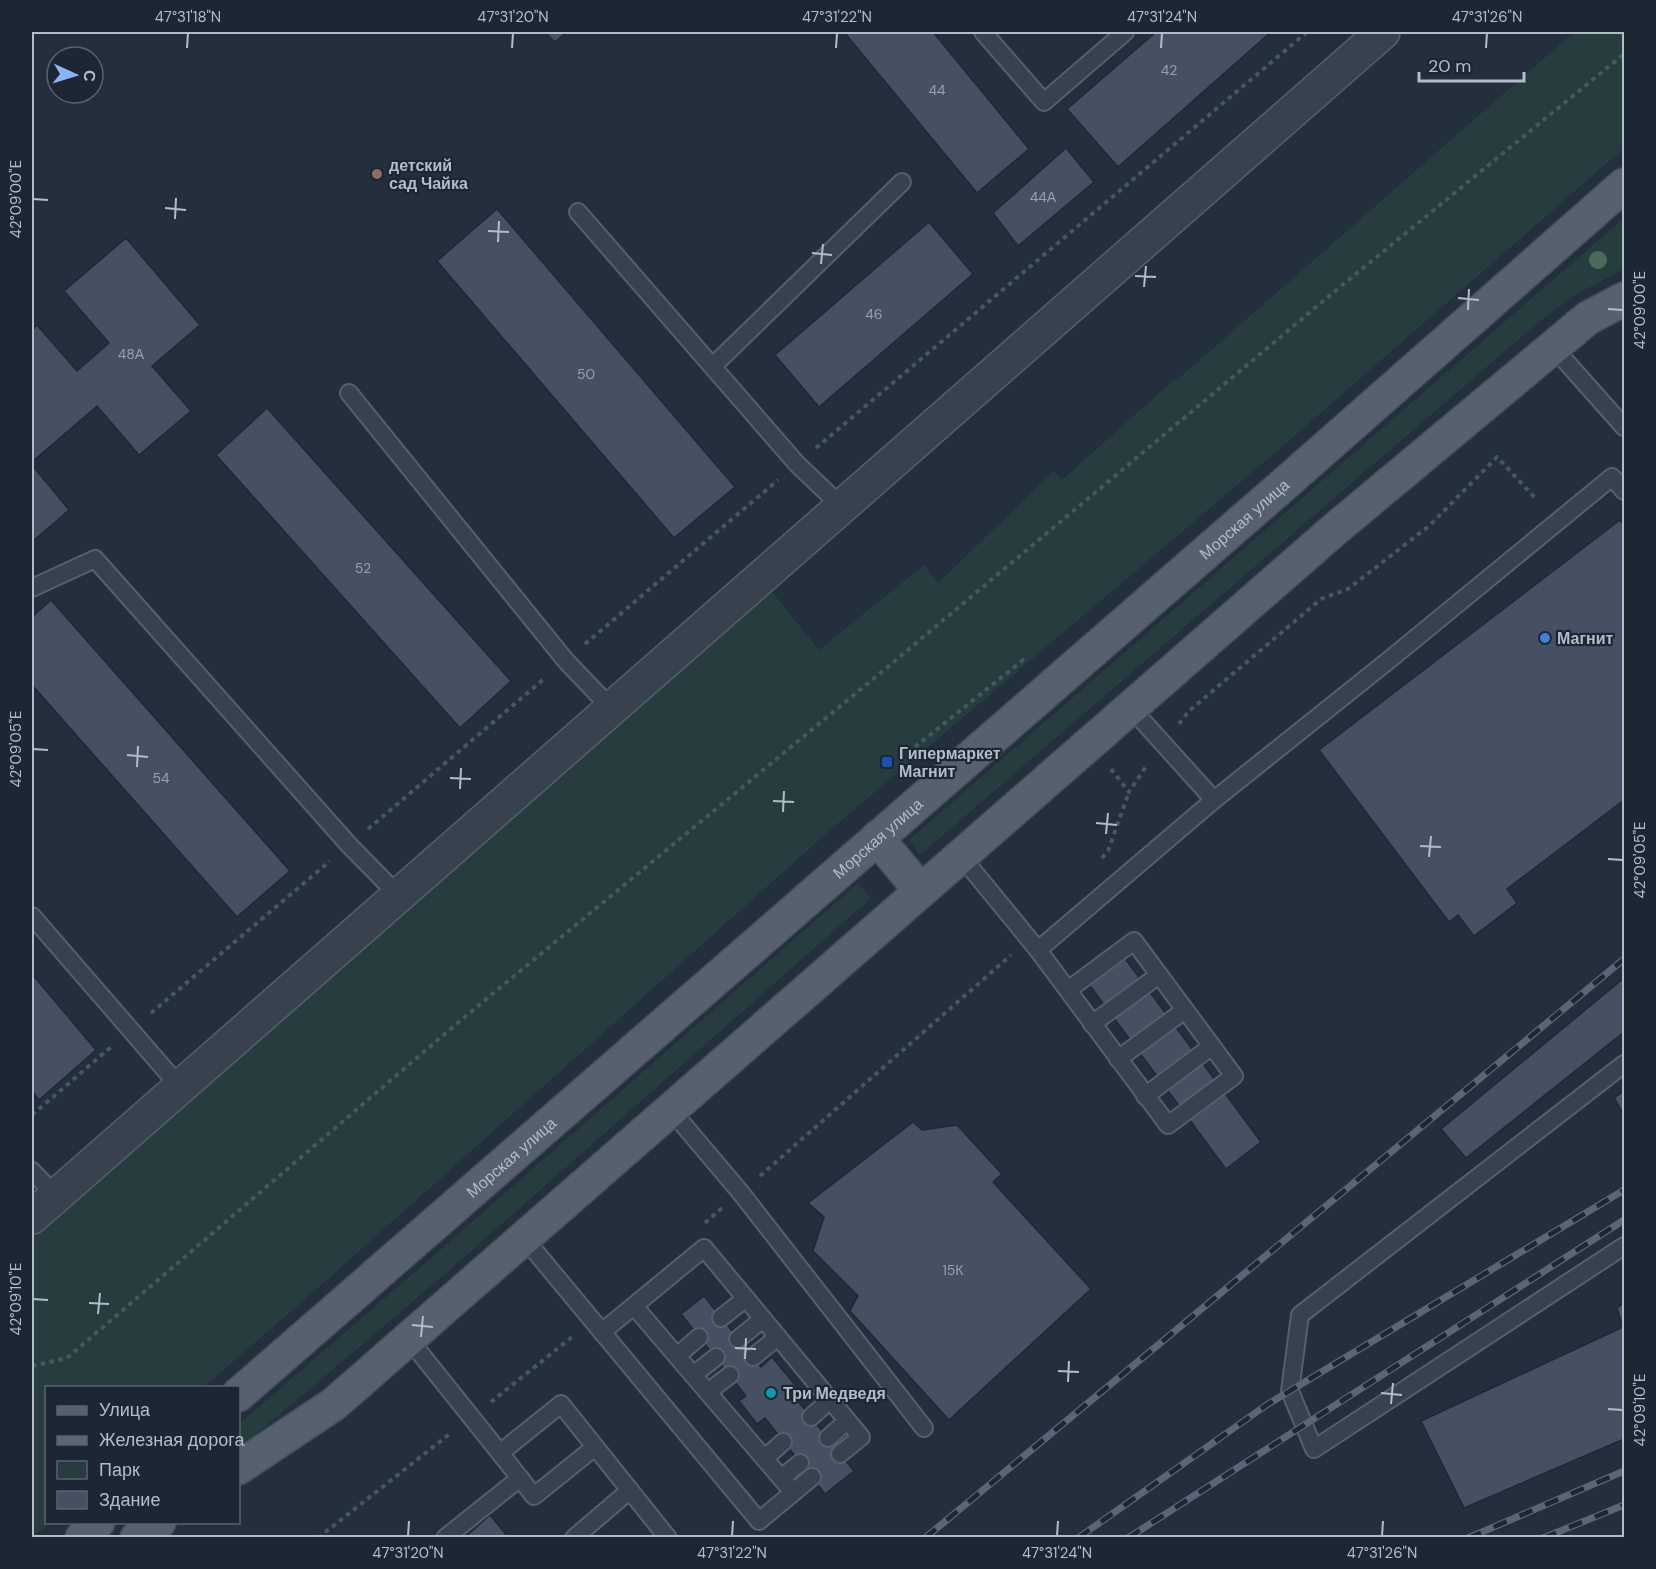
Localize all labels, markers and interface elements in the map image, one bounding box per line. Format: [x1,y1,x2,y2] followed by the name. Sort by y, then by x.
[155,7,221,27] text: 47°31'18"N
[477,7,549,27] text: 47°31'20"N
[802,7,872,27] text: 47°31'22"N
[1127,7,1197,27] text: 47°31'24"N
[1452,7,1522,27] text: 47°31'26"N
[45,45,105,105] north arrow
[1419,45,1524,83] scale bar
[1428,54,1471,78] text: 20 m
[1161,61,1177,79] house number: 42
[79,70,100,83] text: С
[929,81,946,99] house number: 44
[389,155,468,194] place label: детский сад Чайка
[6,160,26,238] text: 42°09'00"E
[370,167,384,181] marker: детский сад Чайка
[1030,188,1057,206] house number: 44А
[1630,271,1650,349] text: 42°09'00"E
[865,305,883,323] house number: 46
[118,345,145,363] house number: 48А
[577,365,595,383] house number: 50
[1195,474,1294,564] street label: Морская улица
[355,559,371,577] house number: 52
[1557,628,1614,649] place label: Магнит
[1538,631,1552,645] marker: Магнит
[6,711,26,787] text: 42°09'05"E
[899,743,1001,782] place label: Гипермаркет Магнит
[880,755,894,769] marker: Гипермаркет Магнит
[152,769,170,787] house number: 54
[828,793,927,883] street label: Морская улица
[1630,822,1650,898] text: 42°09'05"E
[462,1112,560,1202] street label: Морская улица
[942,1261,964,1279] house number: 15К
[6,1263,26,1335] text: 42°09'10"E
[1630,1374,1650,1446] text: 42°09'10"E
[783,1383,886,1404] place label: Три Медведя
[45,1386,240,1524] legend
[764,1386,778,1400] marker: Три Медведя
[99,1398,151,1422] text: Улица
[99,1428,245,1452] text: Железная дорога
[99,1458,140,1482] text: Парк
[99,1488,160,1512] text: Здание
[372,1543,444,1563] text: 47°31'20"N
[697,1543,767,1563] text: 47°31'22"N
[1022,1543,1092,1563] text: 47°31'24"N
[1347,1543,1417,1563] text: 47°31'26"N

